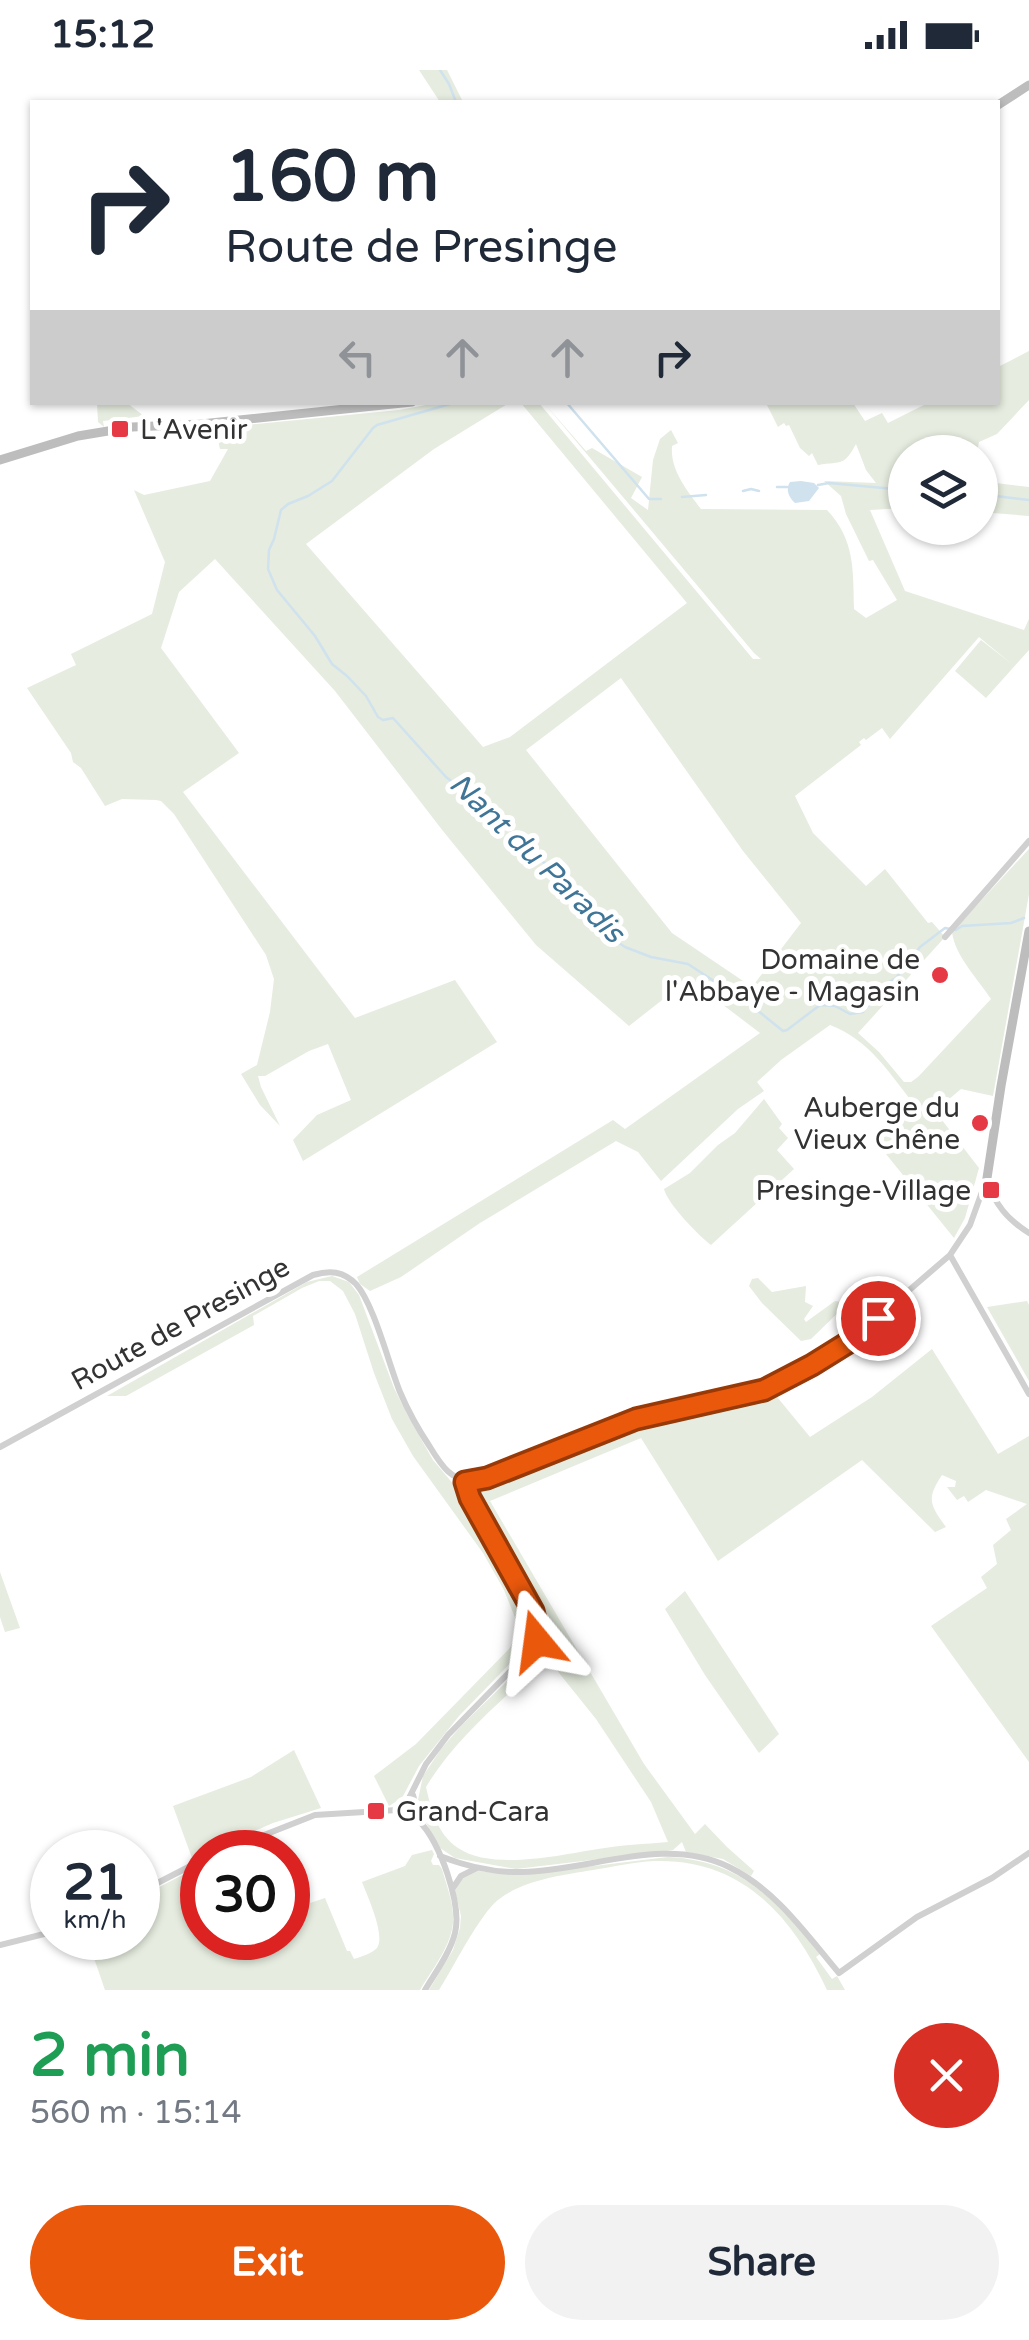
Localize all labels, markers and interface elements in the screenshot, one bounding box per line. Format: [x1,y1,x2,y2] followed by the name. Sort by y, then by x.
[50,12,155,58] text: 15:12
[225,136,439,220] text: 160 m
[60,140,190,270] icon: right
[225,221,617,275] text: Route de Presinge
[330,330,385,385] icon: left
[435,330,490,385] icon: ahead
[540,330,595,385] icon: ahead
[645,330,700,385] icon: right
[140,413,248,447] place label: L'Avenir
[109,418,131,440] marker: L'Avenir
[888,435,998,545] map controls
[888,435,998,545] button: layers
[442,766,634,953] water label: Nant du Paradis
[665,943,920,1009] place label: Domaine de l'Abbaye - Magasin
[929,964,951,986] marker: Domaine de l'Abbaye - Magasin
[794,1091,960,1157] place label: Auberge du Vieux Chêne
[969,1112,991,1134] marker: Auberge du Vieux Chêne
[755,1174,971,1208] place label: Presinge-Village
[980,1179,1002,1201] marker: Presinge-Village
[65,1250,296,1398] street label: Route de Presinge
[836,1276,921,1361] pin
[851,1291,906,1346] icon: arrive
[485,1589,589,1693] position arrow
[396,1795,550,1829] place label: Grand-Cara
[365,1800,387,1822] marker: Grand-Cara
[180,1830,310,1960] speed limit sign: 30
[64,1853,126,1913] text: 21
[64,1905,126,1935] text: km/h
[30,2020,190,2092] text: 2 min
[894,2023,999,2128] button: close
[30,2094,242,2132] text: 560 m · 15:14
[30,2205,505,2320] button: Exit
[525,2205,999,2320] button: Share

